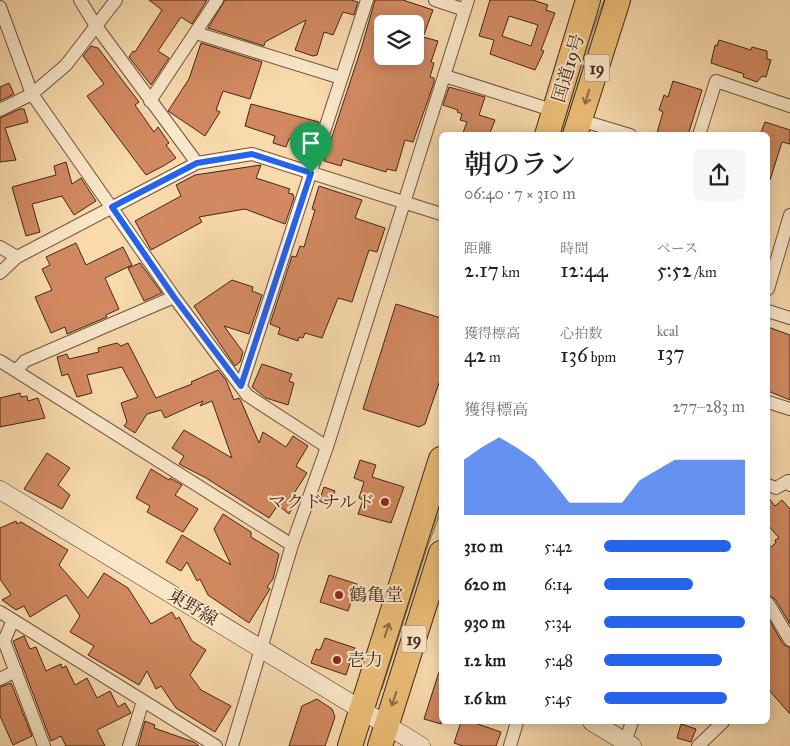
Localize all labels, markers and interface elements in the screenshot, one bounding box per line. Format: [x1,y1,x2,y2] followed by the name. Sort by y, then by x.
[374,15,424,65] map controls
[374,15,424,65] button: layers
[547,31,589,105] street label: 国道19号
[584,54,610,82] road number: 19
[582,88,592,104] one-way arrow
[290,122,332,173] pin
[297,129,325,157] icon: arrive
[464,147,576,182] text: 朝のラン
[693,149,745,201] button: share
[464,184,576,203] text: 06:40 · 7 × 310 m
[464,240,492,257] text: 距離
[560,240,588,257] text: 時間
[657,240,698,257] text: ペース
[464,257,499,283] text: 2.17
[560,257,608,283] text: 12:44
[657,257,692,283] text: 5:52
[499,264,520,281] text: km
[692,264,717,281] text: /km
[657,323,679,340] text: kcal
[464,325,520,342] text: 獲得標高
[560,325,602,342] text: 心拍数
[657,340,685,366] text: 137
[464,342,486,368] text: 42
[560,342,588,368] text: 136
[486,349,501,366] text: m
[588,349,616,366] text: bpm
[672,397,745,416] text: 277–283 m
[464,400,528,419] text: 獲得標高
[268,491,375,513] place label: マクドナルド
[379,496,391,508] marker: マクドナルド
[464,537,503,556] text: 310 m
[544,537,572,556] text: 5:42
[464,575,506,594] text: 620 m
[544,575,571,594] text: 6:14
[164,584,222,630] street label: 東野線
[349,584,403,606] place label: 鶴亀堂
[333,589,345,601] marker: 鶴亀堂
[464,613,505,632] text: 930 m
[544,613,571,632] text: 5:34
[382,622,392,638] one-way arrow
[402,626,426,652] road number: 19
[347,649,383,671] place label: 壱力
[464,651,506,670] text: 1.2 km
[544,651,573,670] text: 5:48
[331,654,343,666] marker: 壱力
[464,689,506,708] text: 1.6 km
[544,689,572,708] text: 5:45
[389,691,399,707] one-way arrow

